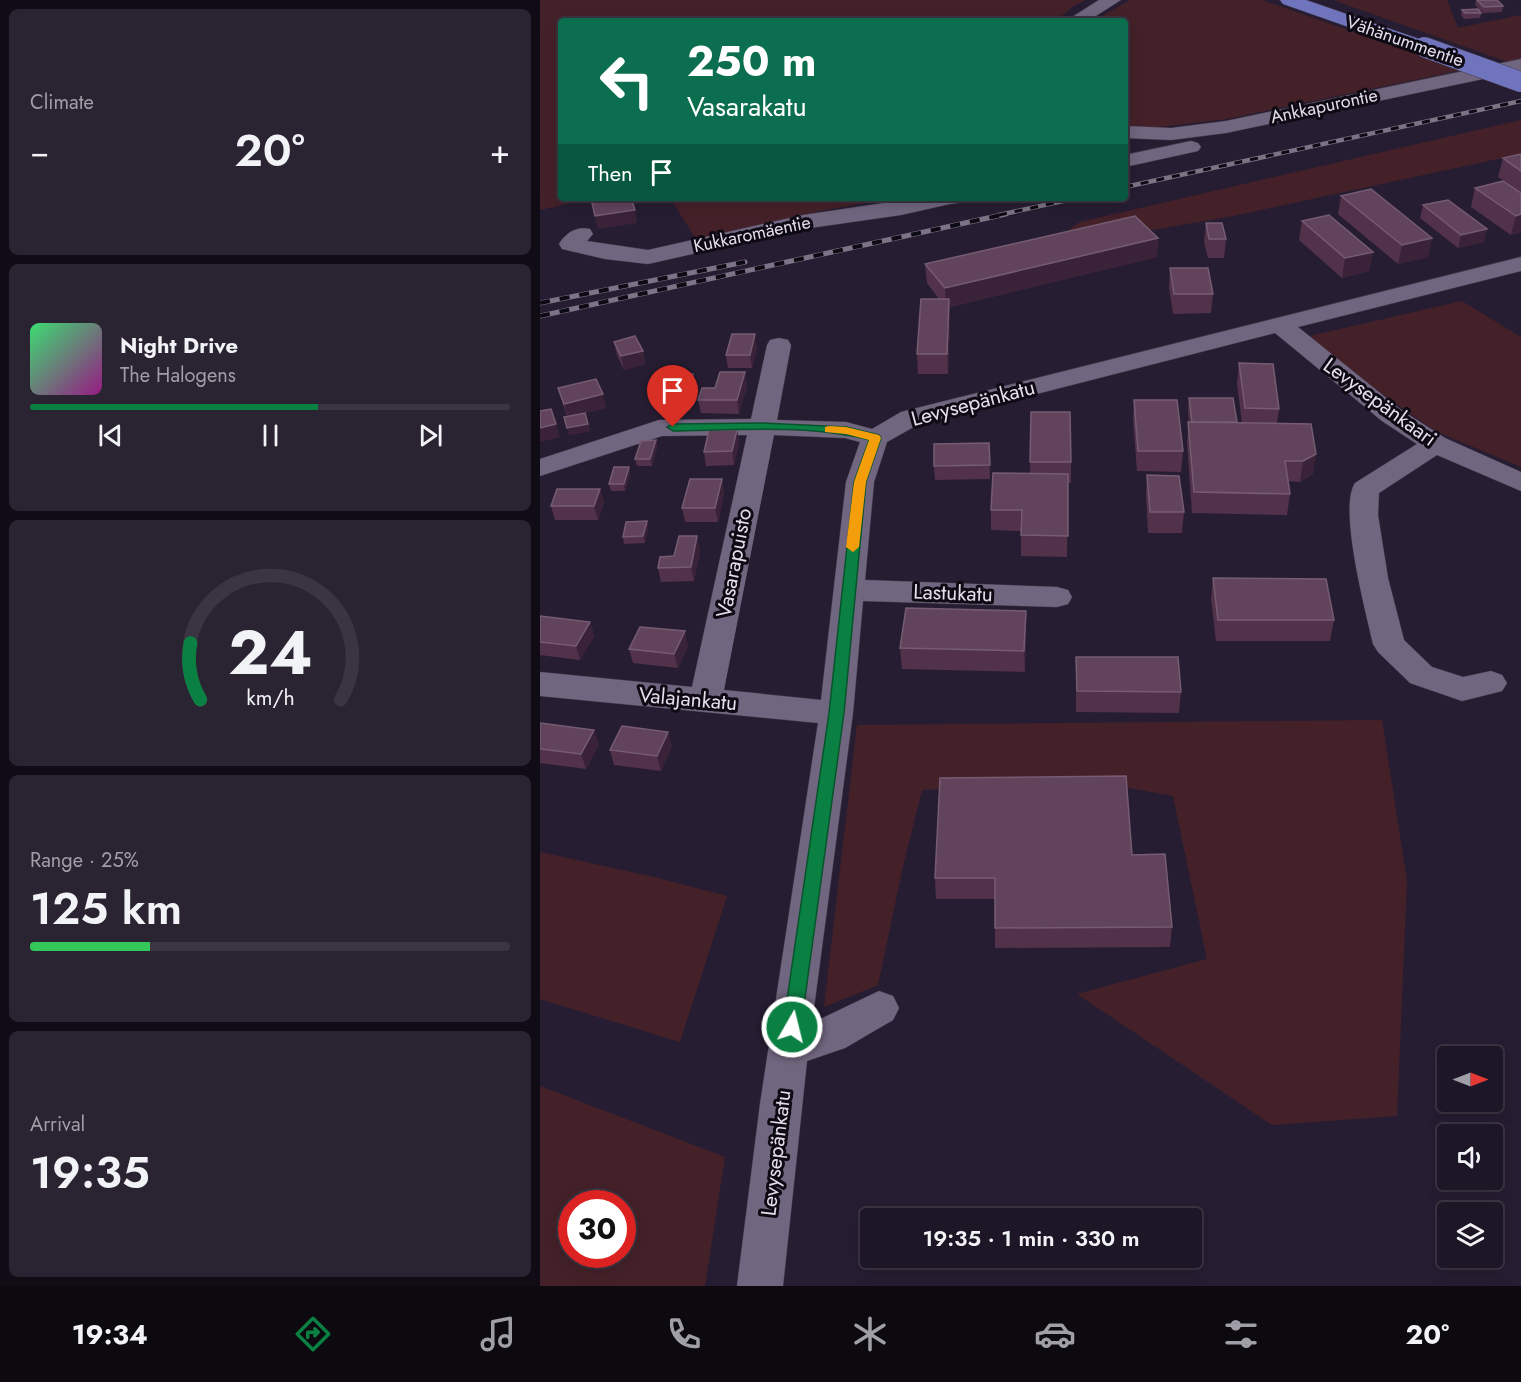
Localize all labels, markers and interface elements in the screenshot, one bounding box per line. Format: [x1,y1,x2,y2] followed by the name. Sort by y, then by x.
[1343,9,1467,73] street label: Vähänummentie
[687,31,817,92] text: 250 m
[588,42,666,120] icon: left
[1268,82,1380,130] street label: Ankkapurontie
[687,87,807,126] text: Vasarakatu
[30,88,94,117] text: Climate
[234,118,305,183] text: 20°
[30,128,49,175] text: −
[490,128,510,175] text: +
[645,156,678,189] icon: arrive
[588,157,633,189] text: Then
[691,209,813,259] street label: Kukkaromäentie
[120,329,238,361] text: Night Drive
[1317,351,1443,453] street label: Levysepänkaari
[120,361,236,390] text: The Halogens
[647,365,698,427] pin
[908,372,1038,434] street label: Levysepänkatu
[656,374,689,407] icon: arrive
[94,419,127,452] icon: previous
[254,419,287,452] icon: pause
[414,419,447,452] icon: next
[709,506,759,620] street label: Vasarapuisto
[913,577,993,609] street label: Lastukatu
[228,607,312,697] text: 24
[638,680,738,718] street label: Valajankatu
[246,682,294,713] text: km/h
[30,846,139,875] text: Range · 25%
[30,876,182,941] text: 125 km
[760,995,824,1059] position arrow
[1437,1046,1503,1112] north arrow
[1437,1046,1503,1268] map controls
[753,1088,799,1218] street label: Levysepänkatu
[30,1110,85,1139] text: Arrival
[1437,1124,1503,1190] button: sound
[30,1140,150,1205] text: 19:35
[558,1190,636,1268] speed limit sign: 30
[1437,1202,1503,1268] button: layers
[922,1222,1140,1254] text: 19:35 · 1 min · 330 m
[292,1313,334,1355] icon: directions
[477,1313,519,1355] icon: music
[663,1313,705,1355] icon: phone
[849,1313,891,1355] icon: climate
[1034,1313,1076,1355] icon: car
[1220,1313,1262,1355] icon: filters
[72,1315,148,1354] text: 19:34
[1406,1315,1449,1354] text: 20°

